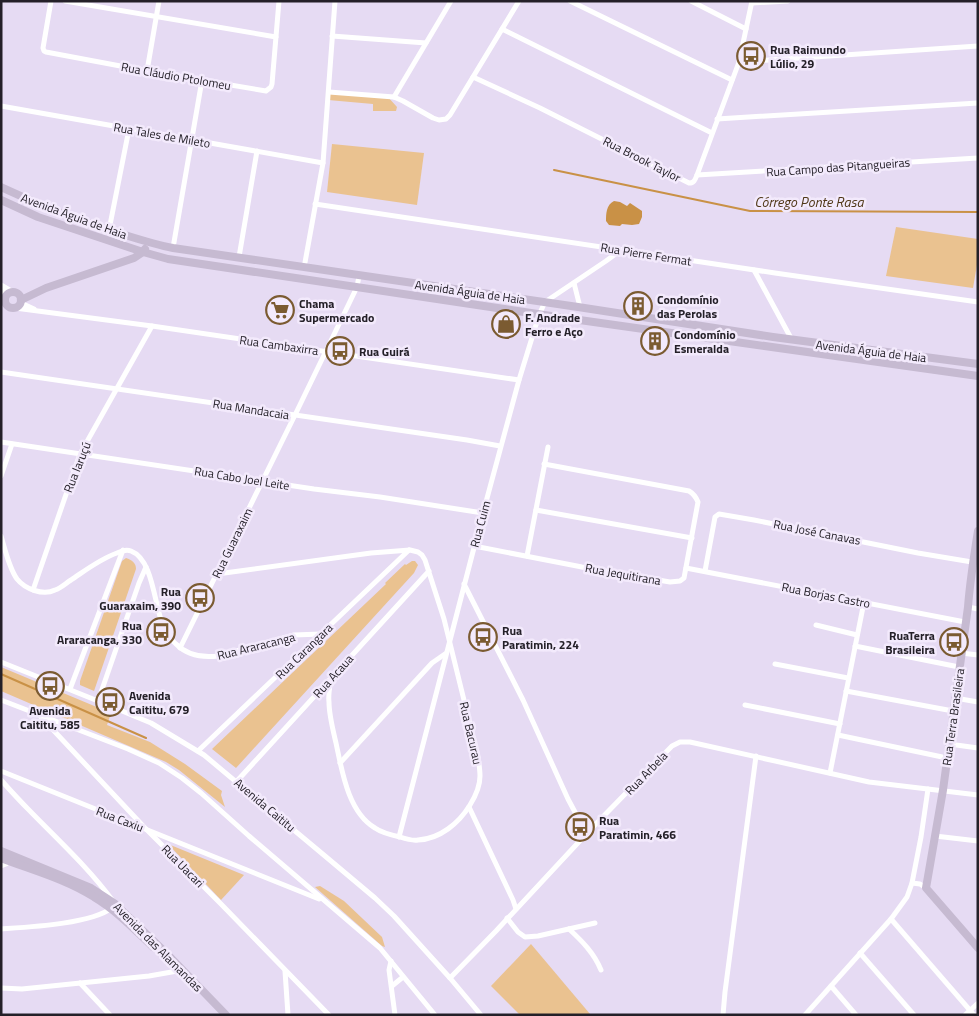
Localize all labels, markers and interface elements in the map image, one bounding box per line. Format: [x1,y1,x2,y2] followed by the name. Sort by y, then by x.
[770,40,846,73] place label: Rua Raimundo Lúlio, 29
[736,41,766,71] bus stop icon: Rua Raimundo Lúlio, 29
[120,57,232,95] street label: Rua Cláudio Ptolomeu
[112,117,212,153] street label: Rua Tales de Mileto
[600,131,684,187] street label: Rua Brook Taylor
[765,152,911,182] street label: Rua Campo das Pitangueiras
[18,188,130,244] street label: Avenida Águia de Haia
[755,191,864,212] water label: Córrego Ponte Rasa
[599,237,694,271] street label: Rua Pierre Fermat
[414,275,526,309] street label: Avenida Águia de Haia
[657,290,719,323] place label: Condomínio das Perolas
[623,291,653,321] building icon: Condomínio das Perolas
[299,294,374,327] place label: Chama Supermercado
[265,295,295,325] supermarket icon: Chama Supermercado
[525,308,583,341] place label: F. Andrade Ferro e Aço
[491,309,521,339] shop icon: F. Andrade Ferro e Aço
[674,325,736,358] place label: Condomínio Esmeralda
[640,326,670,356] building icon: Condomínio Esmeralda
[238,330,320,360] street label: Rua Cambaxirra
[815,335,927,367] street label: Avenida Águia de Haia
[325,336,355,366] bus stop icon: Rua Guirá
[359,342,410,361] place label: Rua Guirá
[211,394,291,424] street label: Rua Mandacaia
[58,439,96,495] street label: Rua Iaruçú
[193,461,291,495] street label: Rua Cabo Joel Leite
[465,498,495,550] street label: Rua Cuim
[207,505,257,581] street label: Rua Guaraxaim
[772,514,863,550] street label: Rua José Canavas
[584,558,662,590] street label: Rua Jequitirana
[780,577,872,613] street label: Rua Borjas Castro
[99,582,181,615] place label: Rua Guaraxaim, 390
[185,583,215,613] bus stop icon: Rua Guaraxaim, 390
[57,616,142,649] place label: Rua Araracanga, 330
[146,617,176,647] bus stop icon: Rua Araracanga, 330
[271,619,337,683] street label: Rua Carangara
[502,621,579,654] place label: Rua Paratimin, 224
[468,622,498,652] bus stop icon: Rua Paratimin, 224
[885,626,935,659] place label: RuaTerra Brasileira
[215,627,297,665] street label: Rua Araracanga
[939,627,969,657] bus stop icon: RuaTerra Brasileira
[308,650,358,702] street label: Rua Acaua
[937,667,969,767] street label: Rua Terra Brasileira
[35,671,65,701] bus stop icon: Avenida Caititu, 585
[129,686,189,719] place label: Avenida Caititu, 679
[95,687,125,717] bus stop icon: Avenida Caititu, 679
[455,700,487,766] street label: Rua Bacurau
[20,701,80,734] place label: Avenida Caititu, 585
[620,747,672,799] street label: Rua Arbela
[230,774,300,836] street label: Avenida Caititu
[94,801,146,837] street label: Rua Caxiu
[599,811,676,844] place label: Rua Paratimin, 466
[565,812,595,842] bus stop icon: Rua Paratimin, 466
[157,840,209,892] street label: Rua Uacari
[109,898,207,996] street label: Avenida das Alamandas

